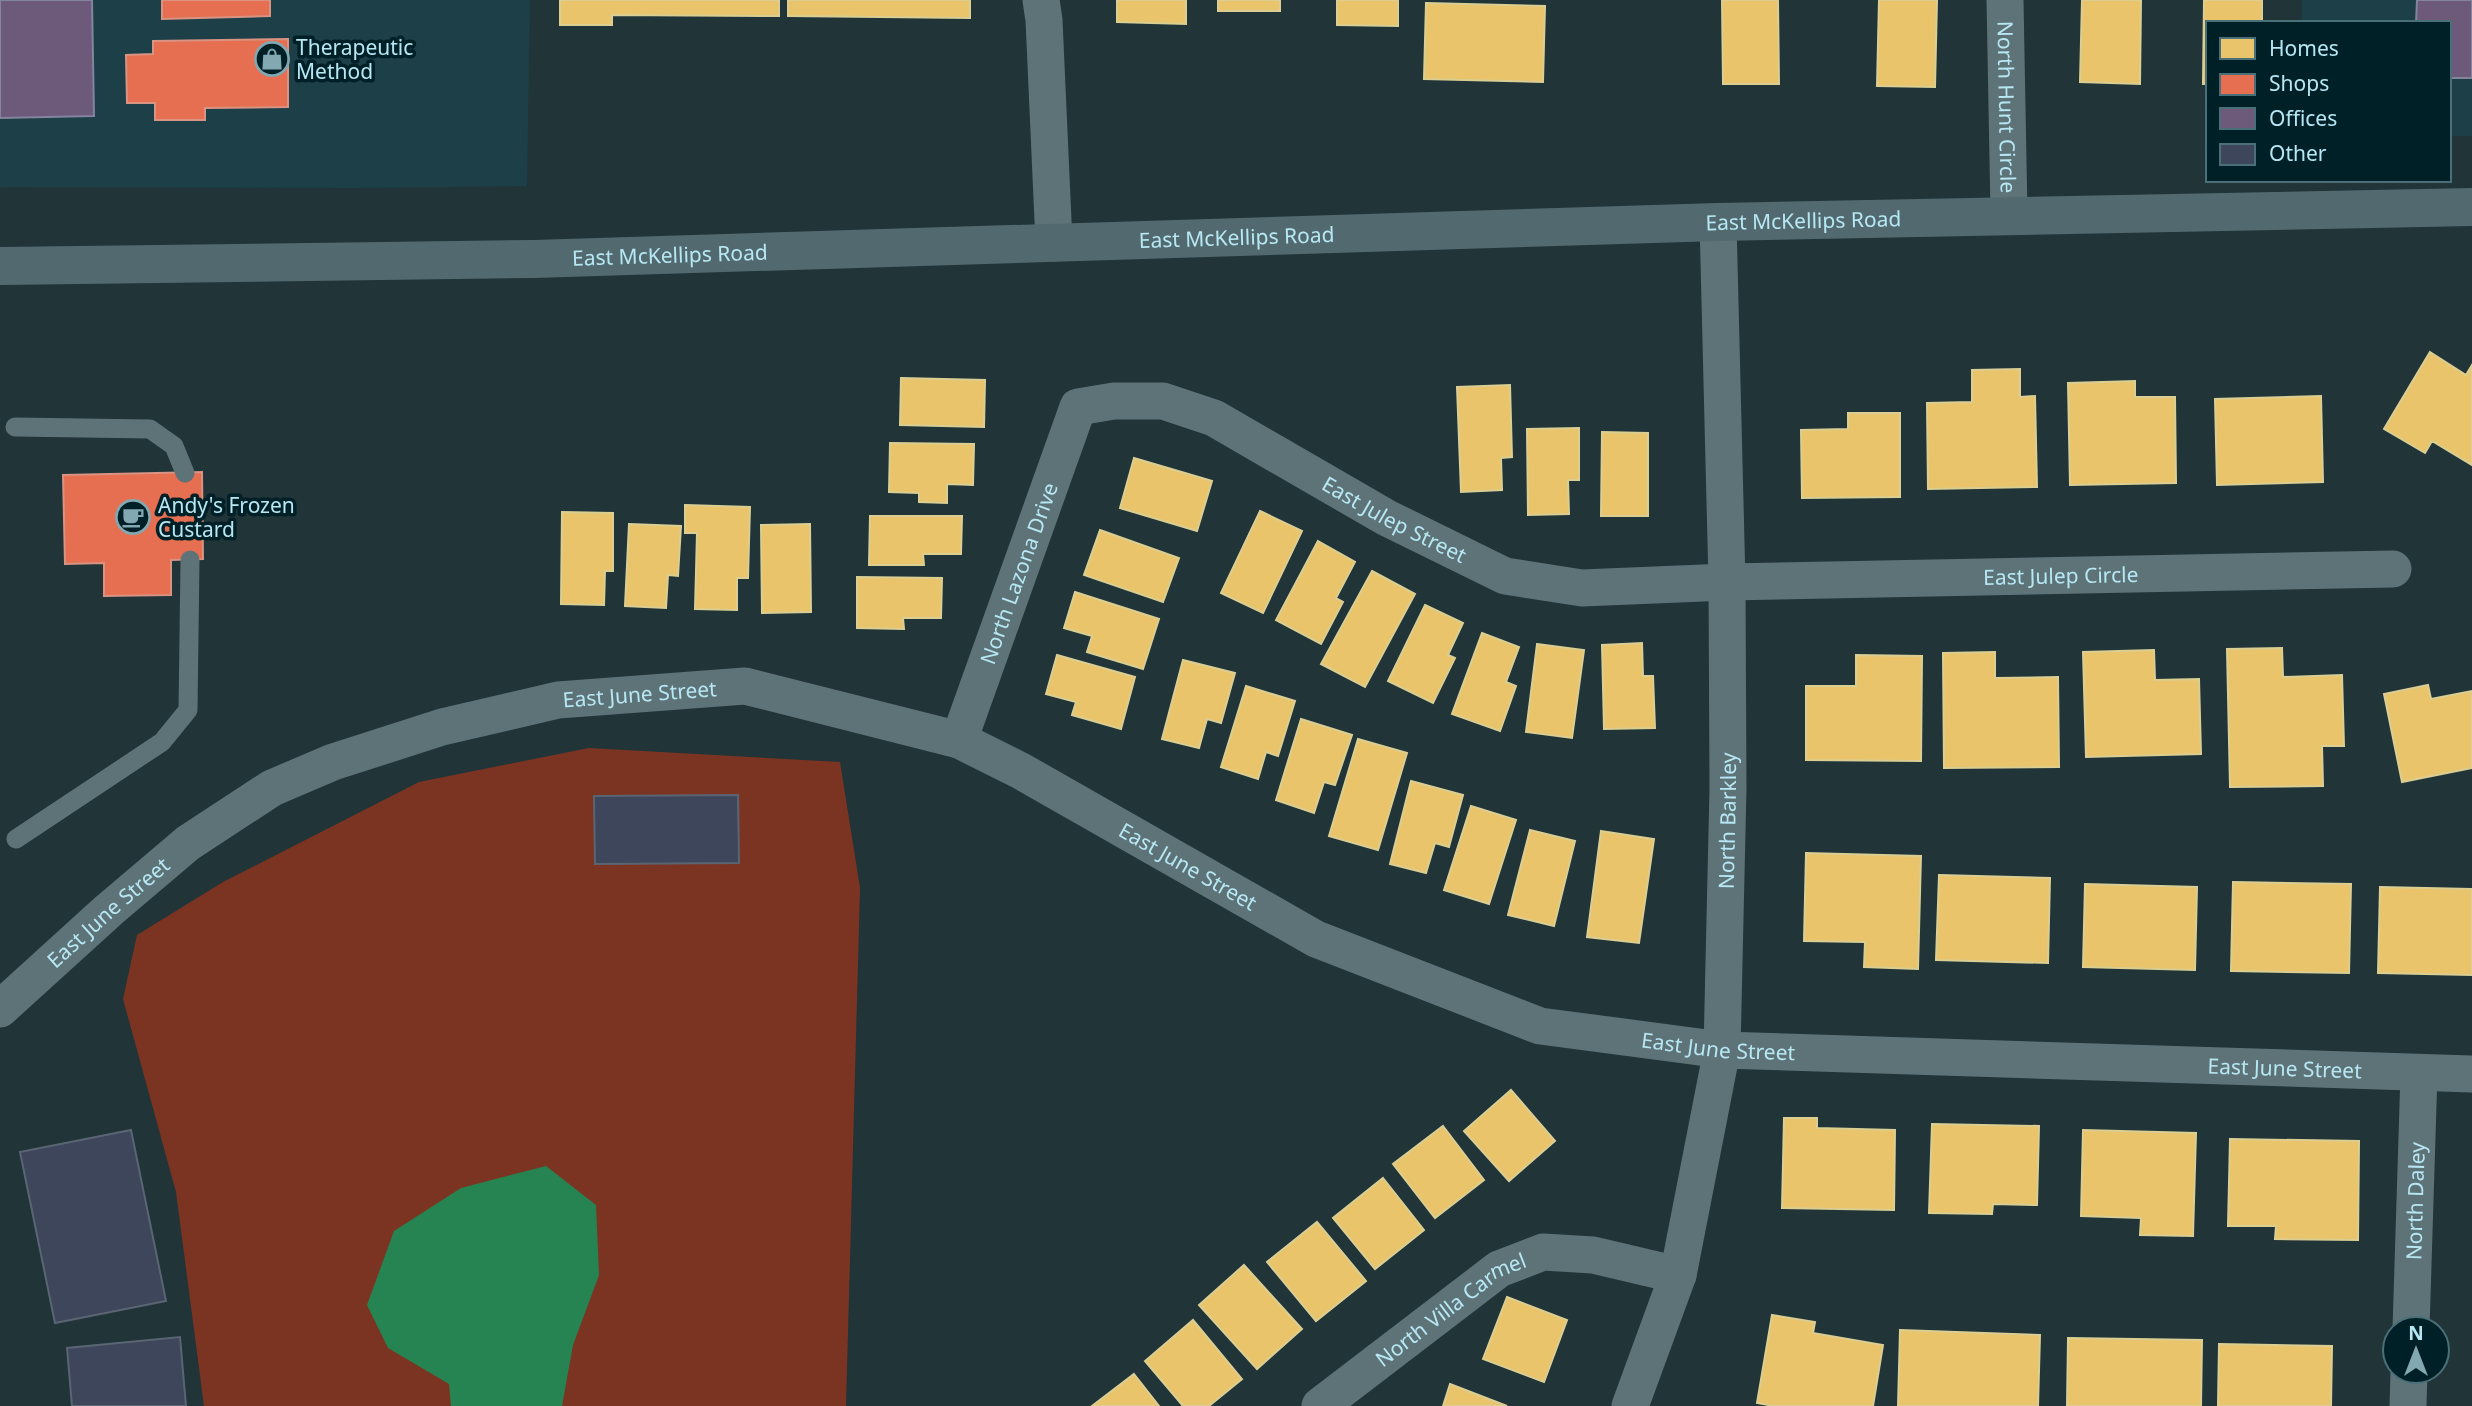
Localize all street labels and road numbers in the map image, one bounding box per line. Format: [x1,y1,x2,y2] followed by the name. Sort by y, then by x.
[1991,21,2023,193] street label: North Hunt Circle
[1705,204,1902,236] street label: East McKellips Road
[1138,220,1335,254] street label: East McKellips Road
[572,238,768,272] street label: East McKellips Road
[1317,470,1472,569] street label: East Julep Street
[973,479,1064,668] street label: North Lazona Drive
[1983,560,2139,591] street label: East Julep Circle
[562,674,718,714] street label: East June Street
[1712,752,1742,889] street label: North Barkley
[1114,816,1262,917] street label: East June Street
[41,851,176,974] street label: East June Street
[1640,1026,1796,1066] street label: East June Street
[2207,1052,2363,1084] street label: East June Street
[2399,1141,2431,1261] street label: North Daley
[1369,1246,1530,1373] street label: North Villa Carmel

